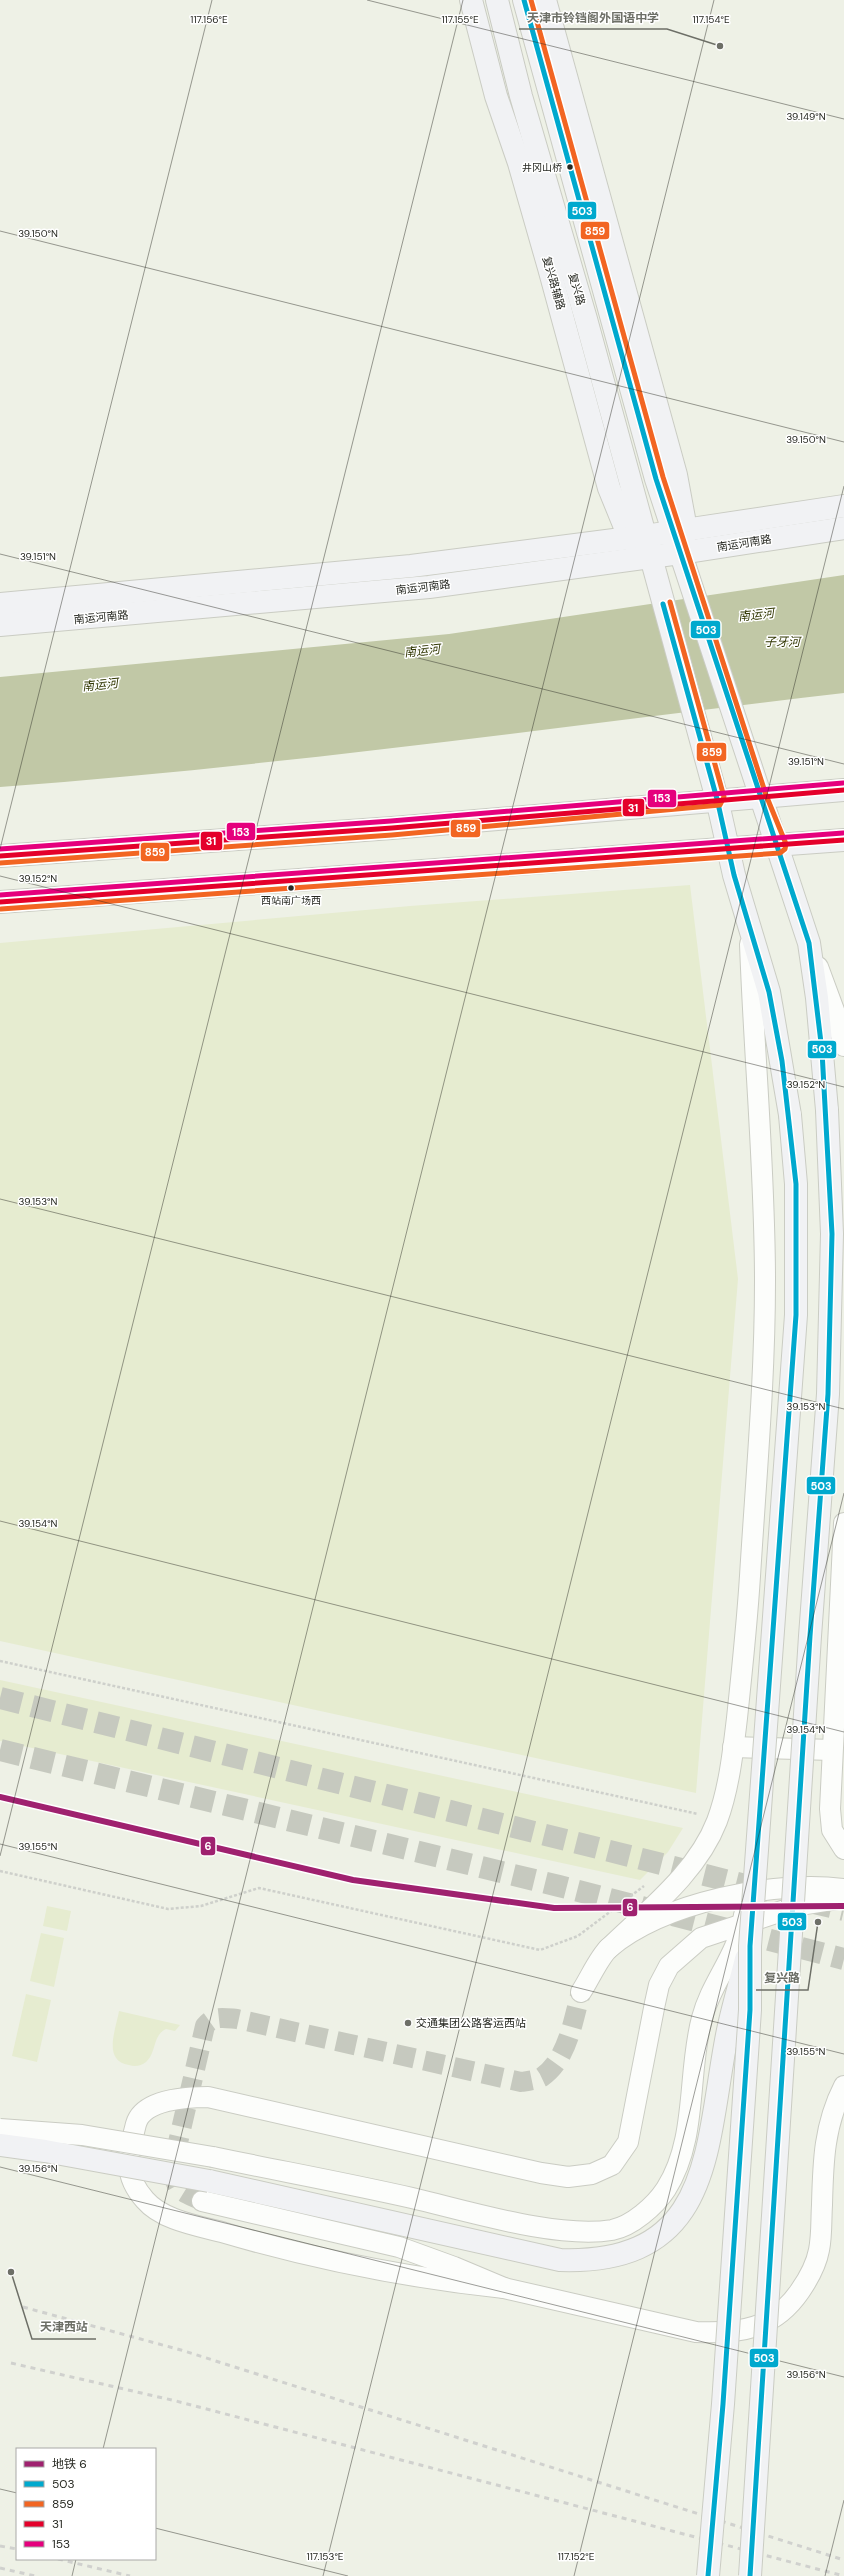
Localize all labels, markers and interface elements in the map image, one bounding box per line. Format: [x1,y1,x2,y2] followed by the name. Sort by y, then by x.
[519,5,667,29] callout: 天津市铃铛阁外国语中学
[527,10,659,26] text: 天津市铃铛阁外国语中学
[190,13,228,26] text: 117.156°E
[441,13,479,26] text: 117.155°E
[692,13,730,26] text: 117.154°E
[786,110,826,123] text: 39.149°N
[522,161,562,174] place label: 井冈山桥
[565,162,575,172] marker: 井冈山桥
[567,201,597,220] line badge: 503
[571,204,593,218] text: 503
[580,221,610,240] line badge: 859
[585,224,605,238] text: 859
[18,227,58,240] text: 39.150°N
[540,255,568,311] street label: 复兴路辅路
[566,271,588,307] street label: 复兴路
[786,433,826,446] text: 39.150°N
[716,532,772,554] street label: 南运河南路
[20,550,56,563] text: 39.151°N
[395,577,451,597] street label: 南运河南路
[737,605,777,625] water label: 南运河
[73,608,129,626] street label: 南运河南路
[690,620,721,639] line badge: 503
[695,623,717,637] text: 503
[764,634,802,650] water label: 子牙河
[403,641,443,661] water label: 南运河
[81,675,121,695] water label: 南运河
[696,742,727,762] line badge: 859
[702,745,722,759] text: 859
[788,755,824,768] text: 39.151°N
[647,789,677,808] line badge: 153
[653,791,671,805] text: 153
[622,798,645,817] line badge: 31
[628,801,638,815] text: 31
[450,819,481,838] line badge: 859
[456,821,476,835] text: 859
[226,822,256,841] line badge: 153
[232,825,250,839] text: 153
[200,831,223,851] line badge: 31
[206,834,216,848] text: 31
[140,842,170,862] line badge: 859
[145,845,165,859] text: 859
[19,872,57,885] text: 39.152°N
[286,883,296,893] marker: 西站南广场西
[261,894,321,907] place label: 西站南广场西
[807,1040,837,1059] line badge: 503
[811,1042,833,1056] text: 503
[787,1078,825,1091] text: 39.152°N
[19,1195,57,1208] text: 39.153°N
[787,1400,825,1413] text: 39.153°N
[806,1476,836,1495] line badge: 503
[810,1479,832,1493] text: 503
[19,1517,58,1530] text: 39.154°N
[787,1723,826,1736] text: 39.154°N
[200,1836,216,1856] line badge: 6
[205,1839,212,1853] text: 6
[18,1840,58,1853] text: 39.155°N
[622,1898,638,1917] line badge: 6
[627,1900,634,1914] text: 6
[777,1912,807,1931] line badge: 503
[781,1915,803,1929] text: 503
[756,1966,808,1990] callout: 复兴路
[764,1970,800,1986] text: 复兴路
[416,2016,526,2030] place label: 交通集团公路客运西站
[403,2018,413,2028] marker: 交通集团公路客运西站
[786,2045,826,2058] text: 39.155°N
[18,2162,58,2175] text: 39.156°N
[32,2315,96,2339] callout: 天津西站
[40,2319,88,2335] text: 天津西站
[749,2348,779,2368] line badge: 503
[753,2351,775,2365] text: 503
[786,2368,826,2381] text: 39.156°N
[16,2448,156,2560] legend
[52,2456,87,2472] text: 地铁 6
[52,2476,75,2492] text: 503
[52,2496,74,2512] text: 859
[52,2516,63,2532] text: 31
[52,2536,70,2552] text: 153
[307,2550,344,2563] text: 117.153°E
[558,2550,595,2563] text: 117.152°E

